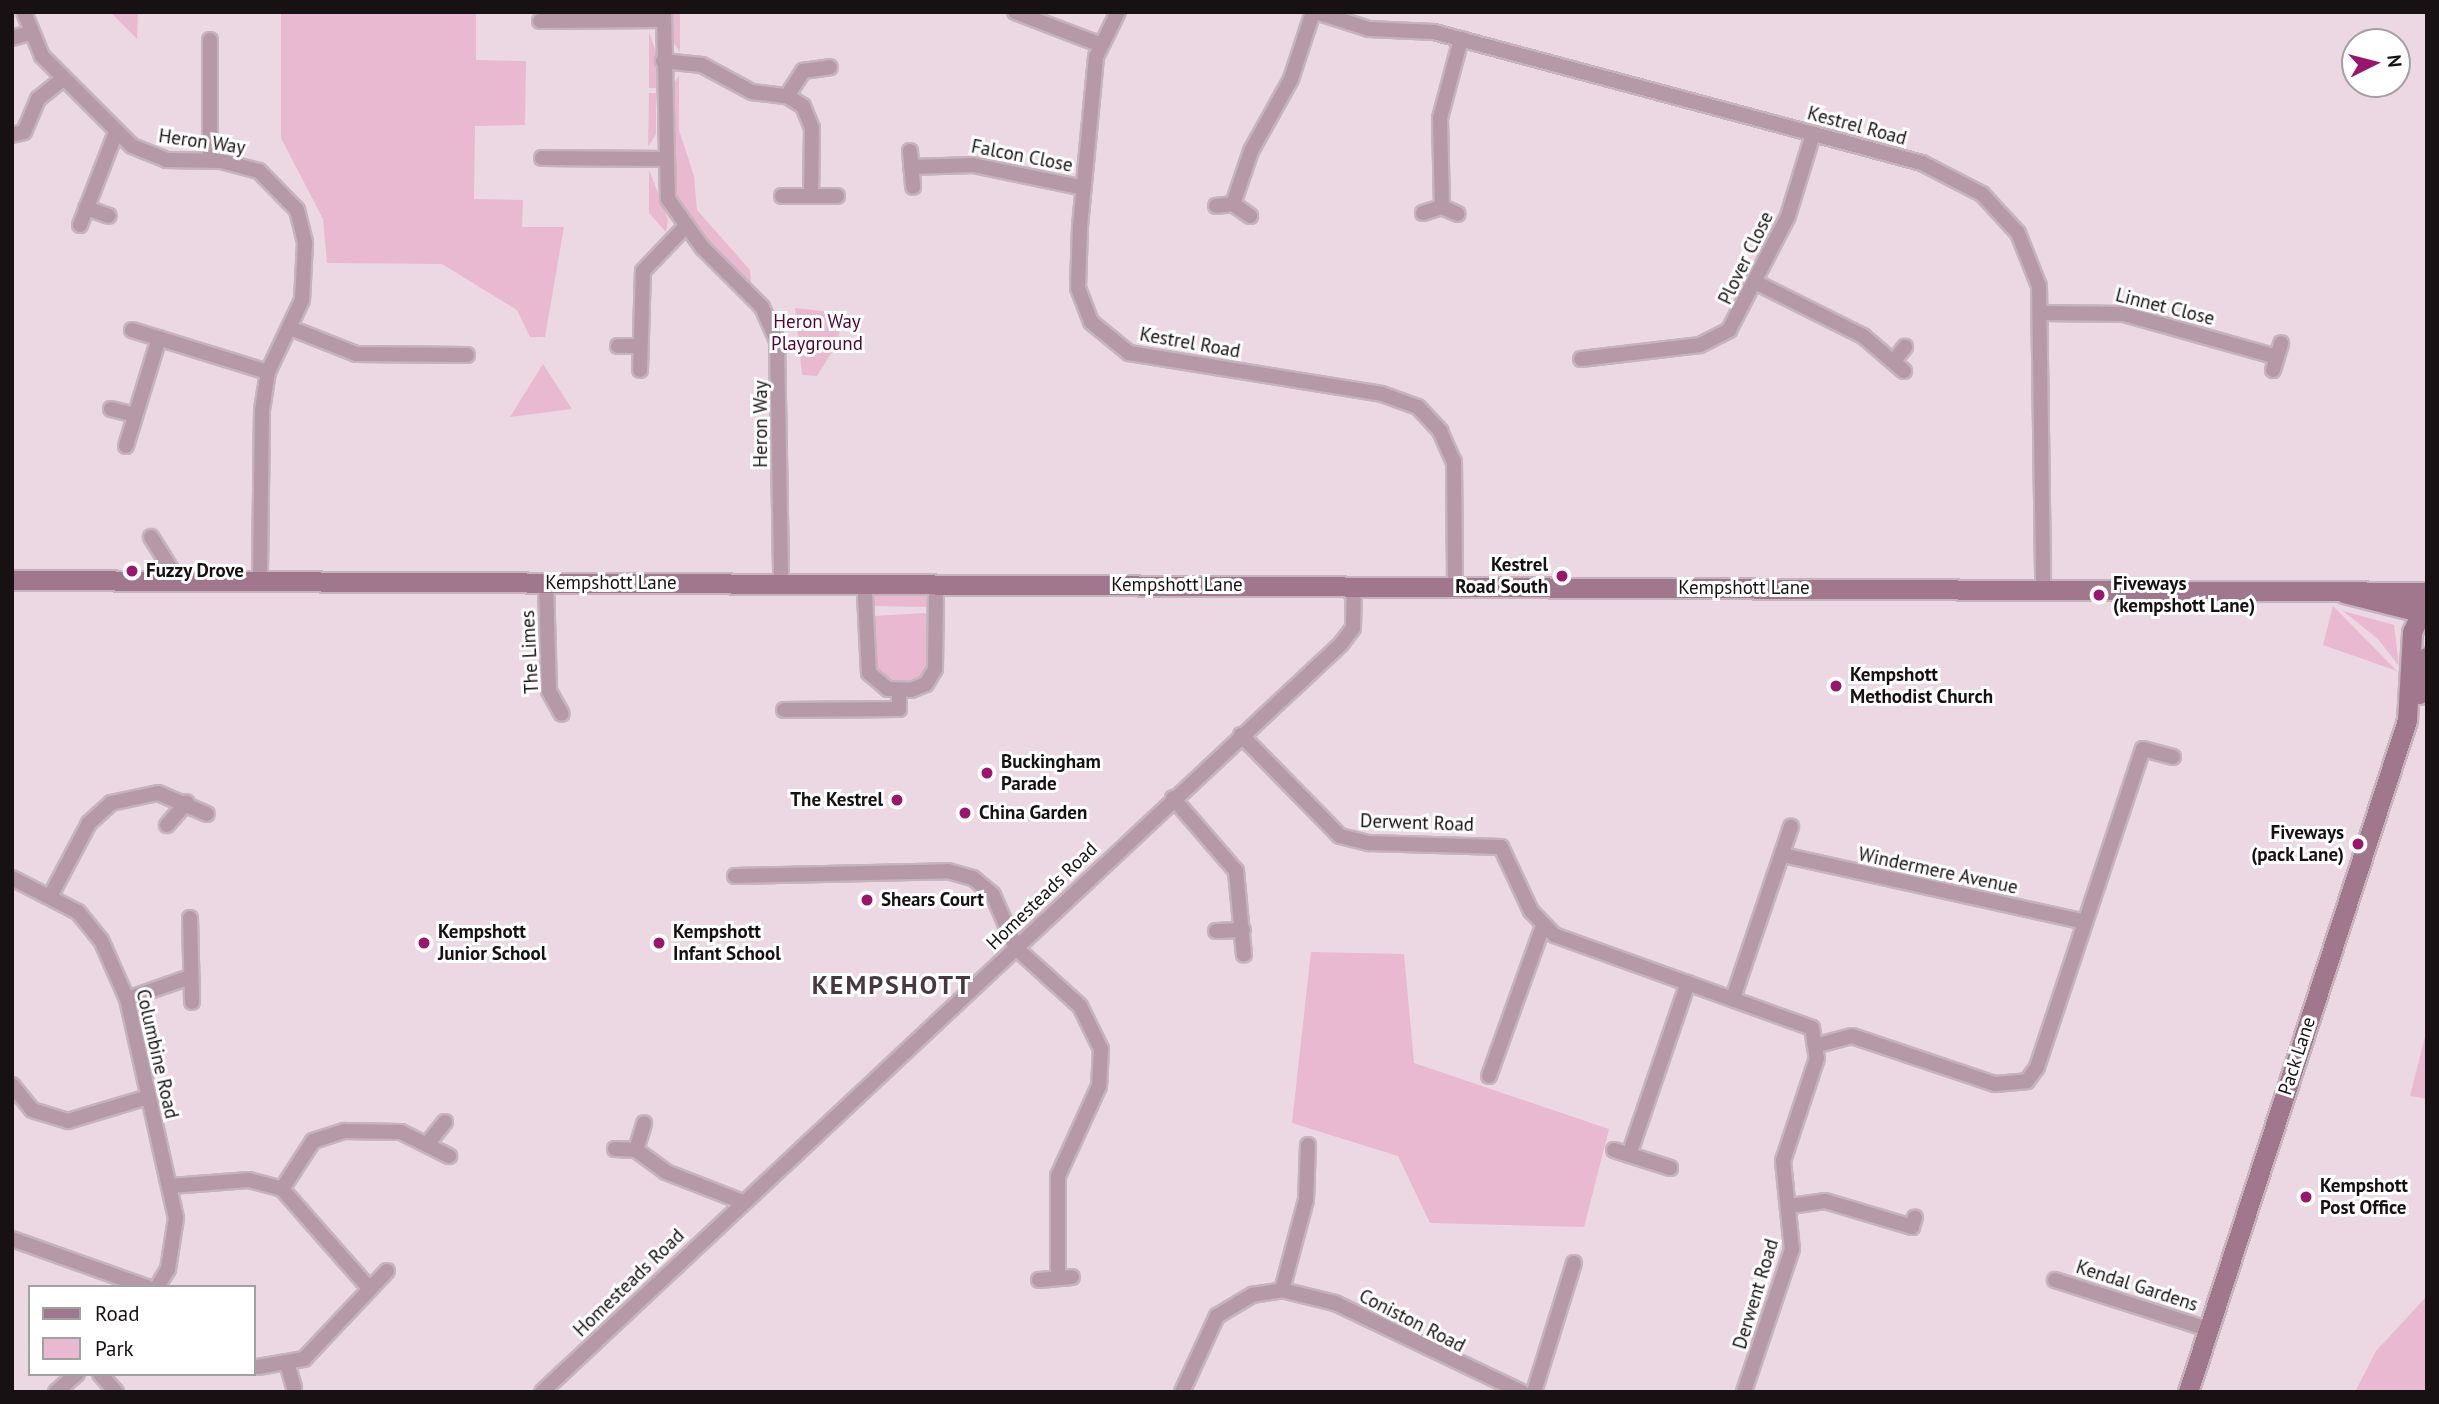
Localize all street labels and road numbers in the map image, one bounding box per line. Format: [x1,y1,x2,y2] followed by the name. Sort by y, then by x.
[1805,102,1909,150] street label: Kestrel Road
[157,125,247,159] street label: Heron Way
[969,135,1075,177] street label: Falcon Close
[1714,208,1778,308] street label: Plover Close
[2113,284,2217,330] street label: Linnet Close
[1138,323,1242,363] street label: Kestrel Road
[750,380,772,468] street label: Heron Way
[545,572,677,594] street label: Kempshott Lane
[1111,574,1243,596] street label: Kempshott Lane
[1678,577,1810,599] street label: Kempshott Lane
[516,610,544,694] street label: The Limes
[1360,810,1474,836] street label: Derwent Road
[982,837,1102,955] street label: Homesteads Road
[1856,843,2020,899] street label: Windermere Avenue
[131,987,183,1121] street label: Columbine Road
[2274,1014,2320,1098] street label: Pack Lane
[569,1224,689,1342] street label: Homesteads Road
[1728,1236,1784,1352] street label: Derwent Road
[2073,1256,2201,1316] street label: Kendal Gardens
[1355,1285,1469,1357] street label: Coniston Road

